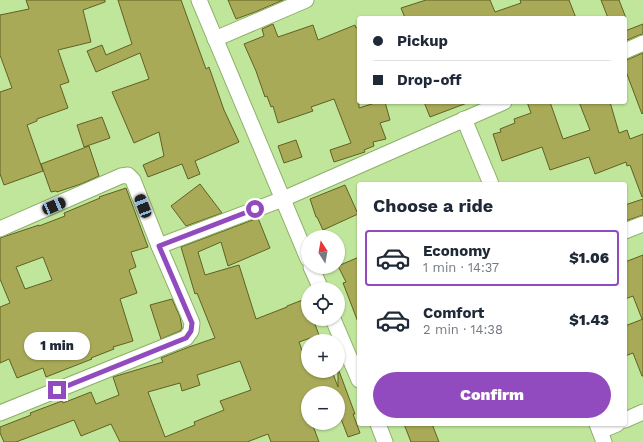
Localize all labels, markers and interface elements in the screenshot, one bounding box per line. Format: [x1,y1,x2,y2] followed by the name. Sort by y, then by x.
[397,32,448,50] text: Pickup
[397,71,462,89] text: Drop-off
[133,193,153,219] car
[373,195,493,216] text: Choose a ride
[41,196,67,216] car
[246,200,264,218] route start
[301,230,345,274] north arrow
[301,230,345,430] map controls
[375,240,411,276] icon: car
[423,242,490,260] text: Economy
[569,249,609,267] text: $1.06
[423,260,499,275] text: 1 min · 14:37
[301,282,345,326] button: locate
[375,302,411,338] icon: car
[423,304,484,322] text: Comfort
[569,311,609,329] text: $1.43
[423,322,503,337] text: 2 min · 14:38
[24,332,90,360] callout: 1 min
[301,334,345,378] button: +
[40,338,74,353] text: 1 min
[373,372,611,418] button: Confirm
[48,381,66,399] route end
[301,386,345,430] button: −

